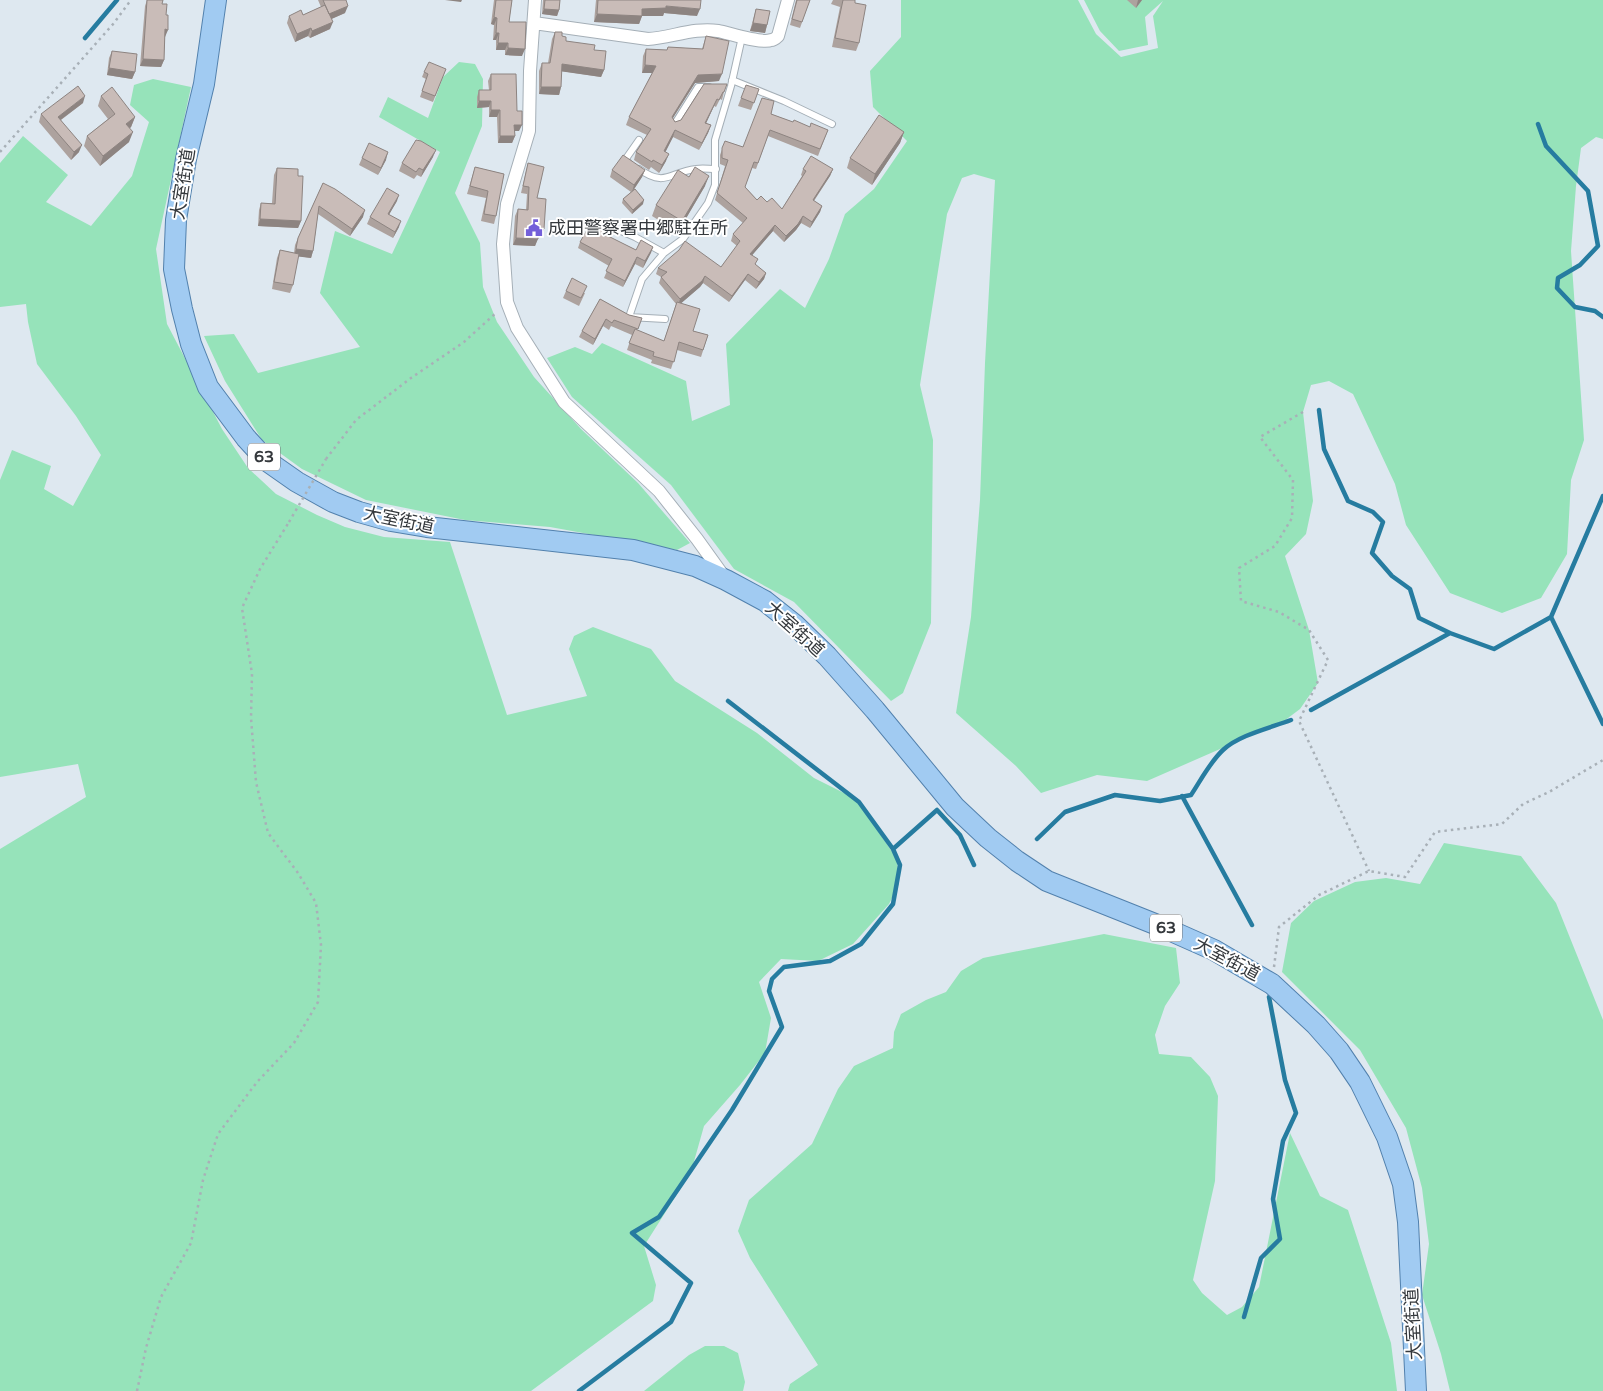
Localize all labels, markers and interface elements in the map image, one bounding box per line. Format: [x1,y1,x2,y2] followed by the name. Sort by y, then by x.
[167,147,199,221] street label: 大室街道
[548,217,728,239] place label: 成田警察署中郷駐在所
[524,218,544,238] public building icon: 成田警察署中郷駐在所
[248,444,280,471] road number: 63
[361,502,437,538] street label: 大室街道
[761,597,829,661] street label: 大室街道
[1150,914,1182,941] road number: 63
[1190,932,1264,986] street label: 大室街道
[1400,1287,1426,1361] street label: 大室街道

